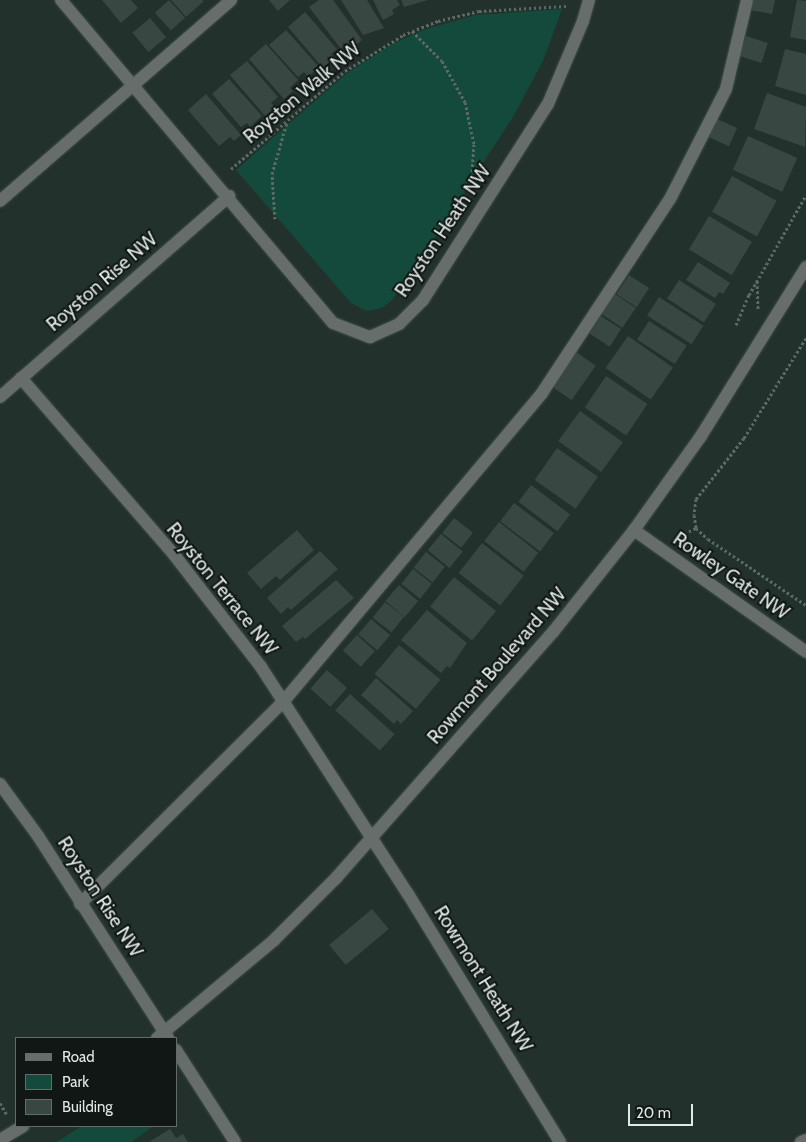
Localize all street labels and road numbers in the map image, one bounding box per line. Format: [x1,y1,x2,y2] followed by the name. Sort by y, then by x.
[239,38,365,148] street label: Royston Walk NW
[390,161,496,301] street label: Royston Heath NW
[42,228,162,336] street label: Royston Rise NW
[162,518,282,660] street label: Royston Terrace NW
[669,528,793,624] street label: Rowley Gate NW
[423,583,571,749] street label: Rowmont Boulevard NW
[53,833,147,961] street label: Royston Rise NW
[429,902,537,1056] street label: Rowmont Heath NW

